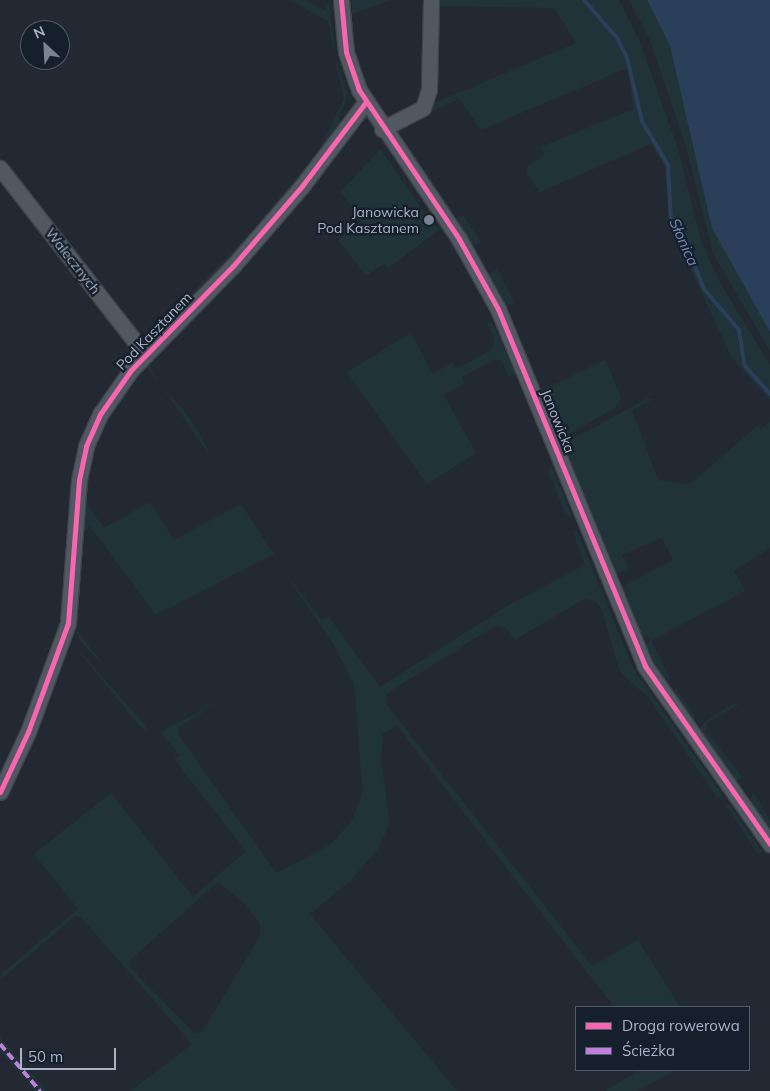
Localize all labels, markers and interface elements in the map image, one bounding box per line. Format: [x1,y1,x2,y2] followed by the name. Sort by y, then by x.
[20,20,70,70] north arrow
[30,22,48,43] text: N
[317,204,419,236] place label: Janowicka Pod Kasztanem
[423,214,435,226] marker: Janowicka Pod Kasztanem
[666,215,702,269] water label: Słonica
[42,225,104,297] street label: Walecznych
[113,289,195,373] street label: Pod Kasztanem
[538,387,578,455] street label: Janowicka
[575,1006,750,1071] legend
[622,1016,740,1035] text: Droga rowerowa
[22,1038,119,1070] scale bar
[622,1041,675,1060] text: Ścieżka
[28,1047,63,1066] text: 50 m

